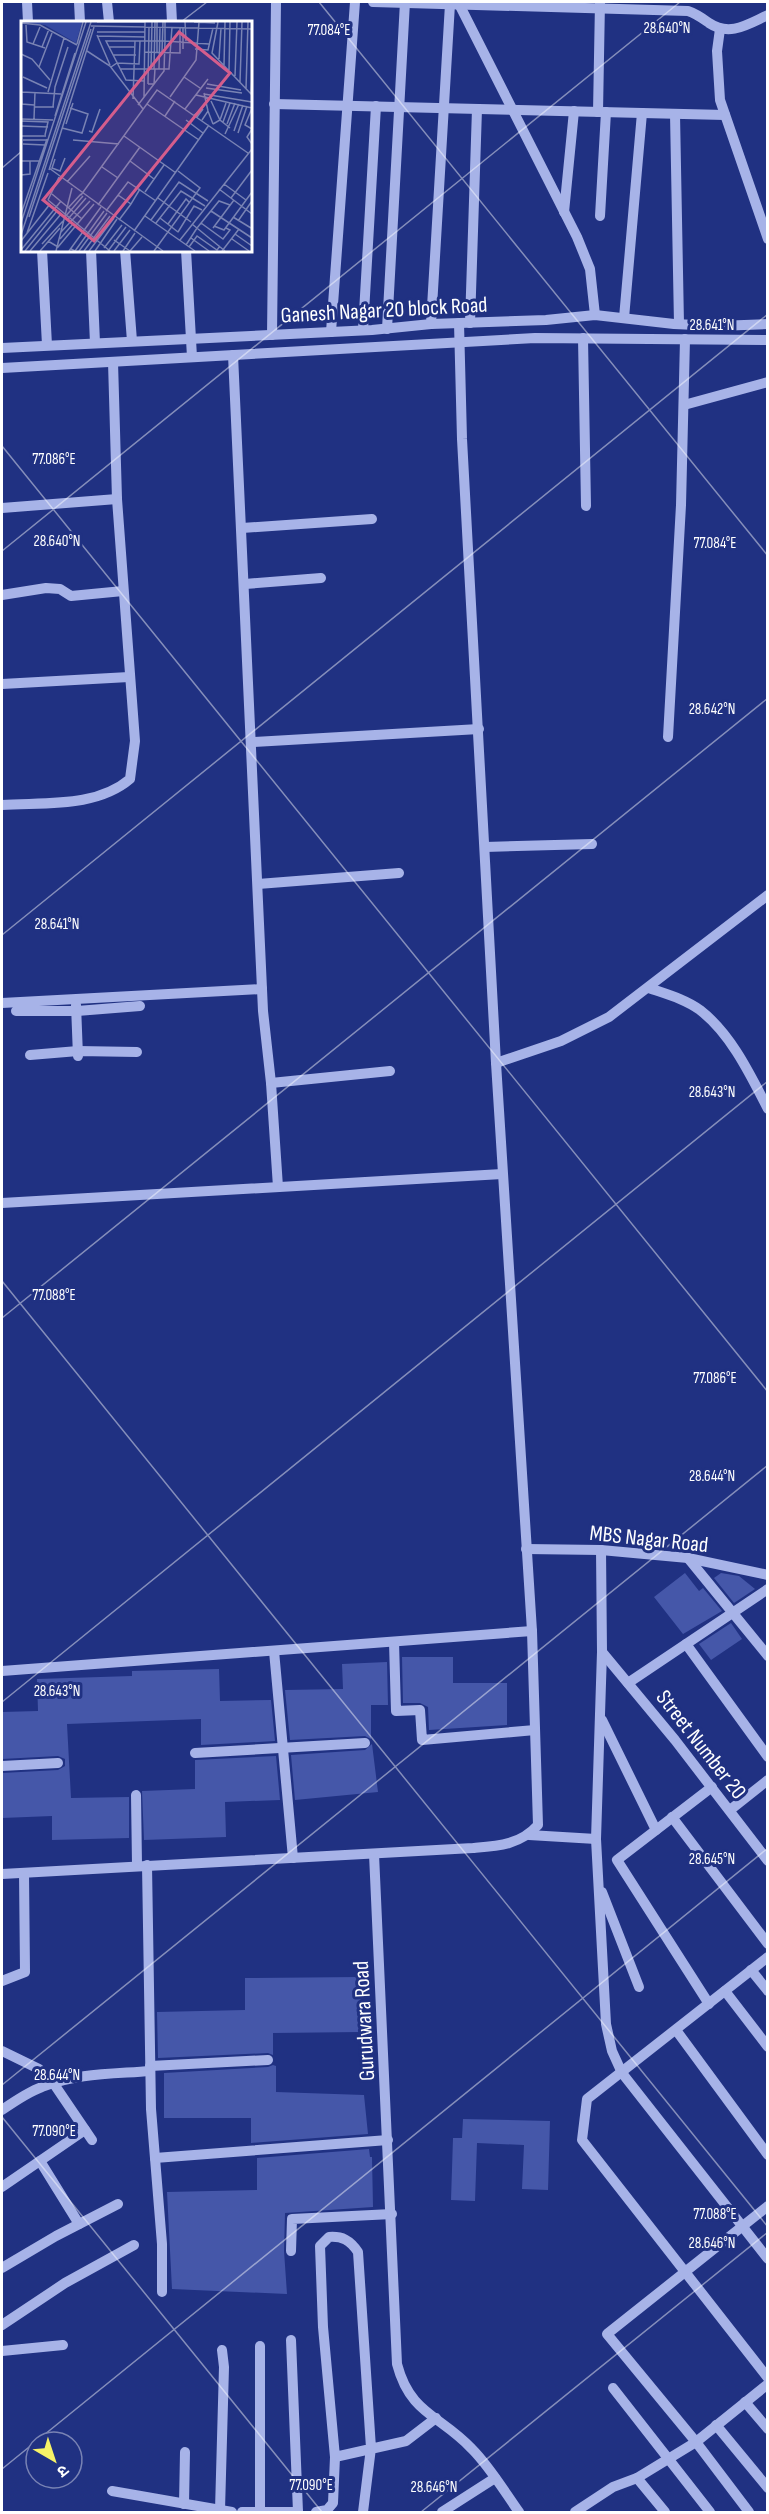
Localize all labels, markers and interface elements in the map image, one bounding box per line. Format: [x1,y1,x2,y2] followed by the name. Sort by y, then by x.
[643,19,691,38] text: 28.640°N
[21,21,252,252] inset map
[308,21,350,40] text: 77.084°E
[280,292,488,329] street label: Ganesh Nagar 20 block Road
[689,316,735,335] text: 28.641°N
[32,450,76,469] text: 77.086°E
[33,532,81,551] text: 28.640°N
[694,534,736,553] text: 77.084°E
[689,700,735,719] text: 28.642°N
[34,915,80,934] text: 28.641°N
[689,1083,735,1102] text: 28.643°N
[32,1286,76,1305] text: 77.088°E
[693,1369,737,1388] text: 77.086°E
[689,1467,735,1486] text: 28.644°N
[588,1520,709,1559] street label: MBS Nagar Road
[34,1682,80,1701] text: 28.643°N
[650,1685,752,1805] street label: Street Number 20
[689,1850,735,1869] text: 28.645°N
[348,1960,381,2082] street label: Gurudwara Road
[34,2066,80,2085] text: 28.644°N
[32,2122,76,2141] text: 77.090°E
[693,2205,737,2224] text: 77.088°E
[689,2234,735,2253] text: 28.646°N
[24,2430,84,2490] north arrow
[52,2460,72,2481] text: उ
[289,2476,333,2495] text: 77.090°E
[411,2478,457,2497] text: 28.646°N

